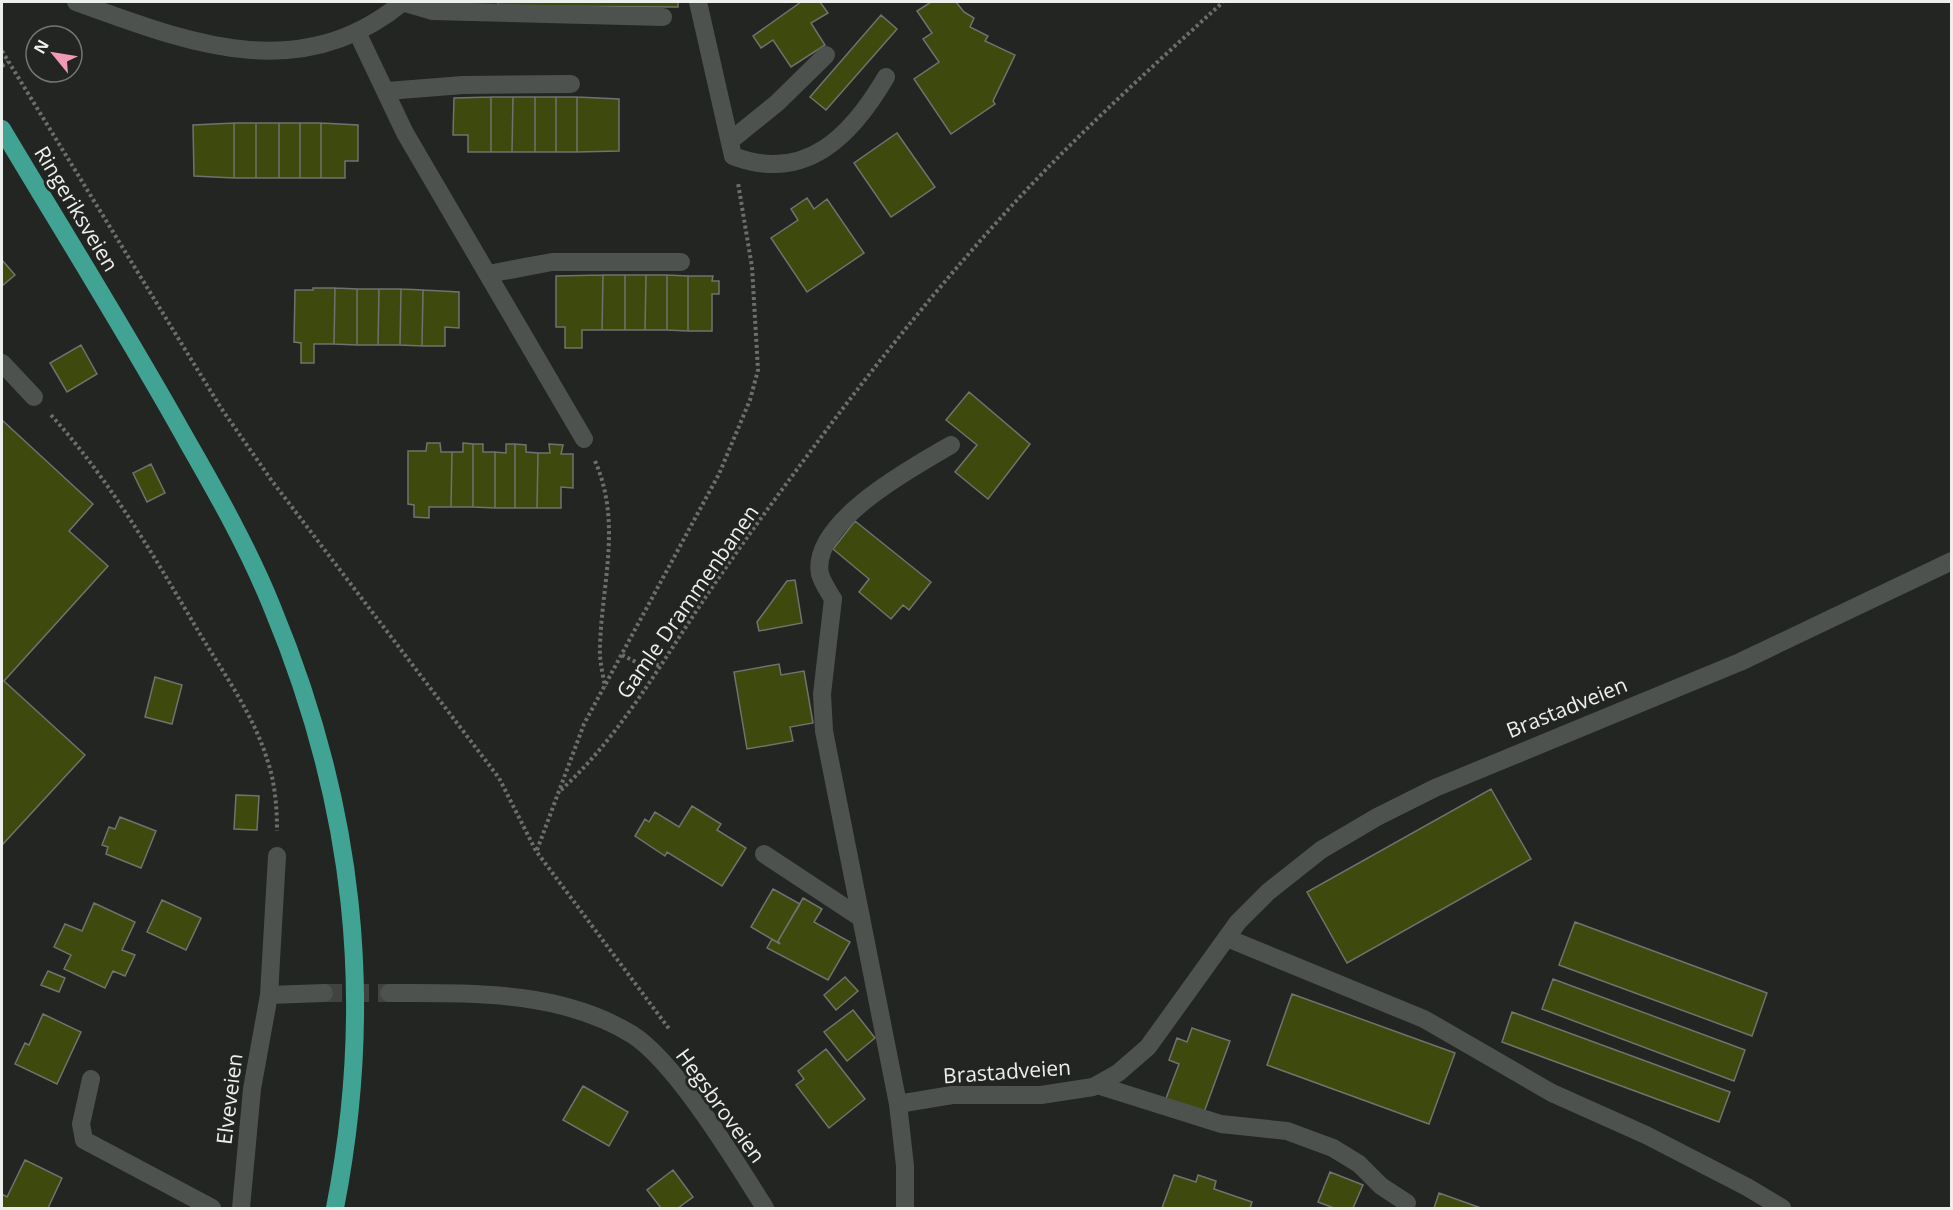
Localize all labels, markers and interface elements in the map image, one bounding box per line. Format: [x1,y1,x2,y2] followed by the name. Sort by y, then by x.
[24,24,84,84] north arrow
[28,35,54,58] text: N
[28,141,125,276] street label: Ringeriksveien
[610,499,765,704] street label: Gamle Drammenbanen
[1502,670,1631,744] street label: Brastadveien
[670,1043,772,1168] street label: Hegsbroveien
[210,1052,248,1146] street label: Elveveien
[942,1053,1072,1089] street label: Brastadveien

